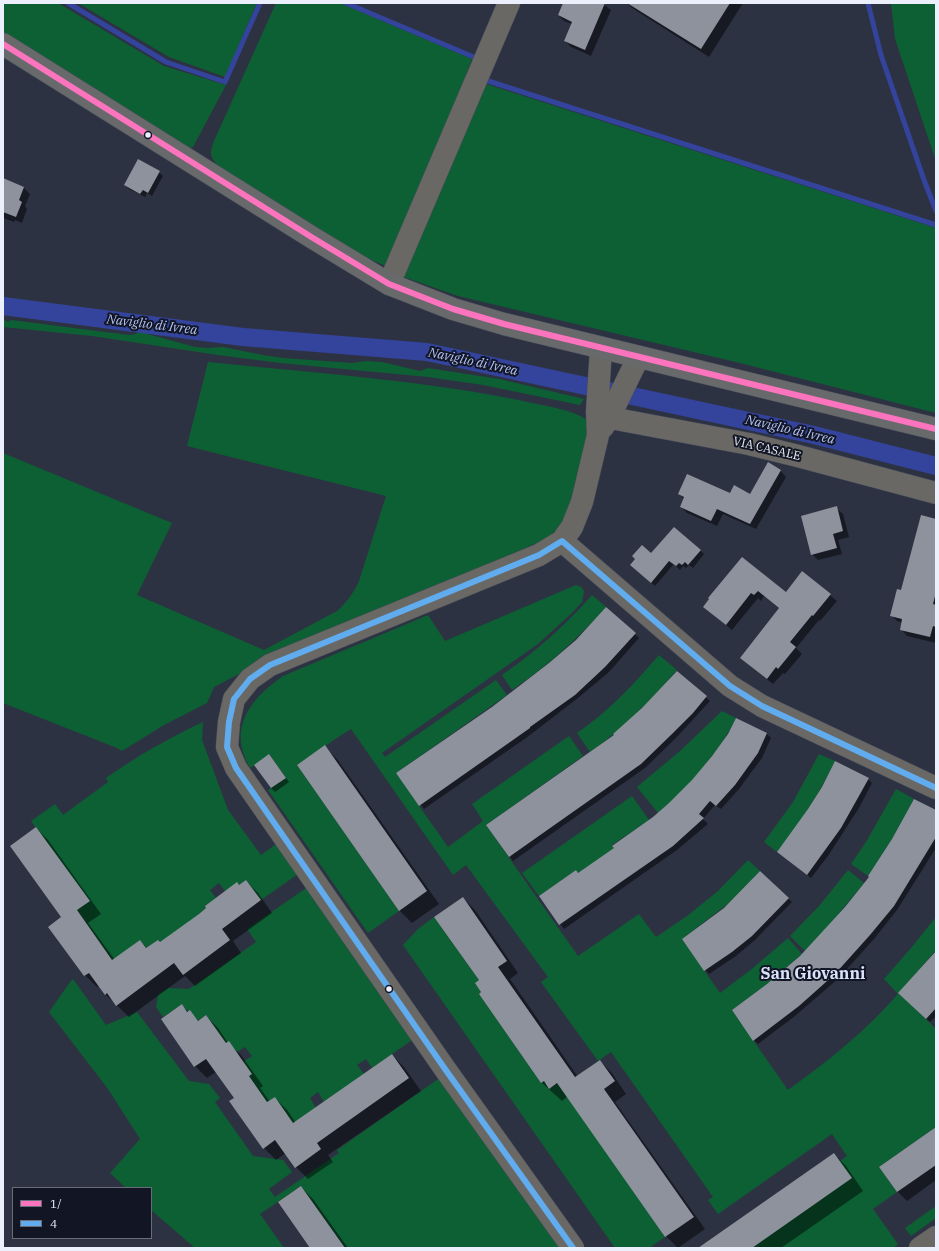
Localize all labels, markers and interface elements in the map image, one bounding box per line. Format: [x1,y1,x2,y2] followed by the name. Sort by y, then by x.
[143,130,153,140] unlabelled marker
[106,312,198,338] water label: Naviglio di Ivrea
[427,345,519,379] water label: Naviglio di Ivrea
[744,412,836,448] water label: Naviglio di Ivrea
[732,434,802,464] street label: VIA CASALE
[761,964,865,984] district label: San Giovanni
[384,984,394,994] unlabelled marker
[12,1187,152,1239] legend
[50,1196,62,1211] text: 1/
[50,1216,57,1231] text: 4

